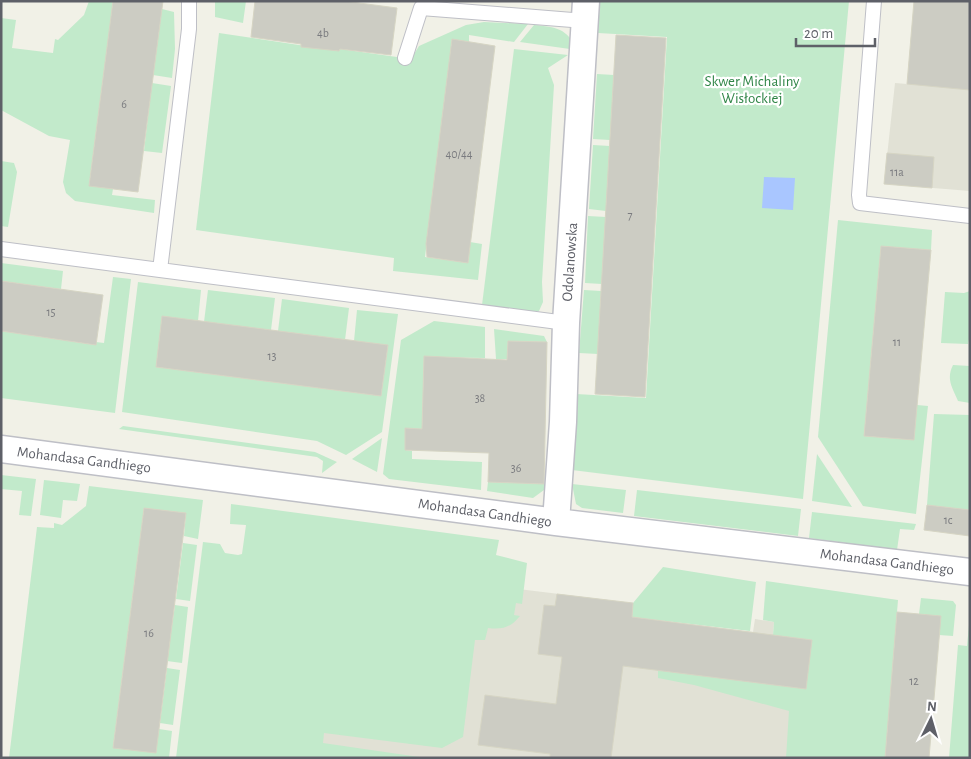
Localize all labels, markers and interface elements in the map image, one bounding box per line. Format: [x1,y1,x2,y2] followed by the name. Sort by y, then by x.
[796,15,875,47] scale bar
[804,26,833,41] text: 20 m
[317,27,329,39] house number: 4b
[704,74,800,106] park label: Skwer Michaliny Wisłockiej
[121,98,127,110] house number: 6
[445,148,473,160] house number: 40/44
[890,166,904,178] house number: 11a
[627,209,633,221] house number: 7
[560,222,580,302] street label: Odolanowska
[46,306,56,318] house number: 15
[893,336,901,348] house number: 11
[267,350,277,362] house number: 13
[475,392,486,404] house number: 38
[16,444,152,476] street label: Mohandasa Gandhiego
[511,462,522,474] house number: 36
[417,496,553,530] street label: Mohandasa Gandhiego
[944,514,953,526] house number: 1c
[819,546,955,578] street label: Mohandasa Gandhiego
[144,627,154,639] house number: 16
[909,675,919,687] house number: 12
[906,694,956,744] north arrow
[927,700,938,714] text: N

